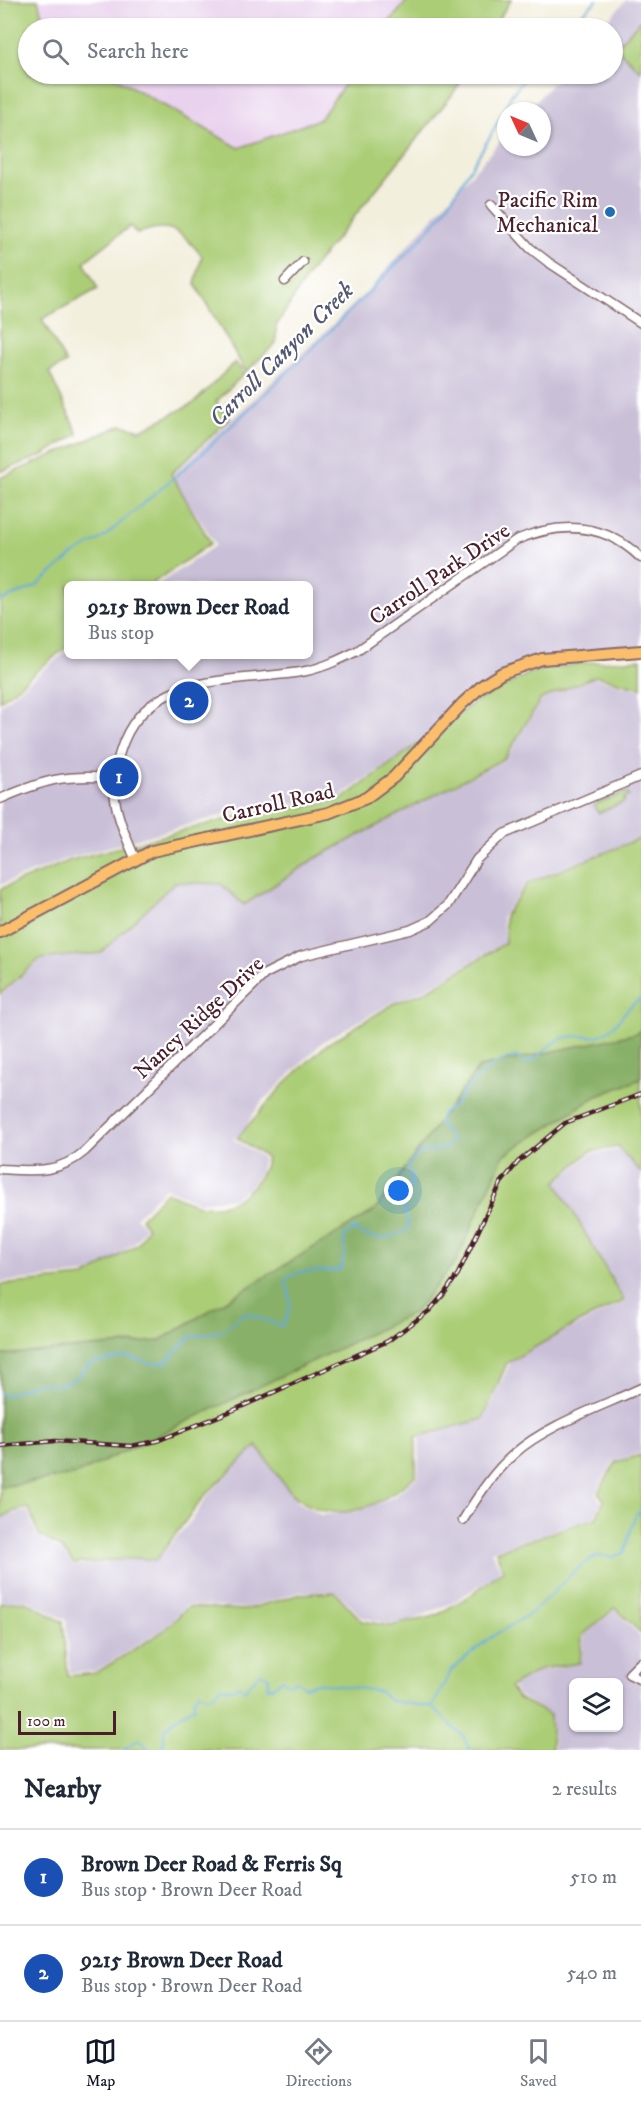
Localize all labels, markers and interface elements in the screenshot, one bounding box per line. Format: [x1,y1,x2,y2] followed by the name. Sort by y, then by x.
[18,18,623,84] search box
[39,35,72,68] icon: search
[87,38,189,65] text: Search here
[497,102,551,156] north arrow
[496,187,598,239] place label: Pacific Rim Mechanical
[603,205,617,219] marker: Pacific Rim Mechanical
[203,276,361,434] water label: Carroll Canyon Creek
[364,517,515,631] street label: Carroll Park Drive
[64,581,313,659] popup
[88,594,289,621] text: 9215 Brown Deer Road
[88,621,154,646] text: Bus stop
[170,678,208,724] pin: 2
[100,754,138,800] pin: 1
[220,777,337,829] street label: Carroll Road
[128,951,270,1085] street label: Nancy Ridge Drive
[384,1176,413,1205] your location
[569,1678,623,1732] map controls
[569,1678,623,1732] button: layers
[18,1708,116,1736] scale bar
[27,1711,66,1731] text: 100 m
[24,1773,101,1806] text: Nearby
[552,1777,617,1802] text: 2 results
[81,1851,342,1878] text: Brown Deer Road & Ferris Sq
[40,1865,47,1890] text: 1
[570,1865,617,1890] text: 510 m
[81,1878,302,1903] text: Bus stop · Brown Deer Road
[81,1947,282,1974] text: 9215 Brown Deer Road
[39,1961,48,1986] text: 2
[567,1961,617,1986] text: 540 m
[81,1974,302,1999] text: Bus stop · Brown Deer Road
[84,2035,117,2091] tab: Map
[285,2035,352,2091] tab: Directions
[520,2035,557,2091] tab: Saved

